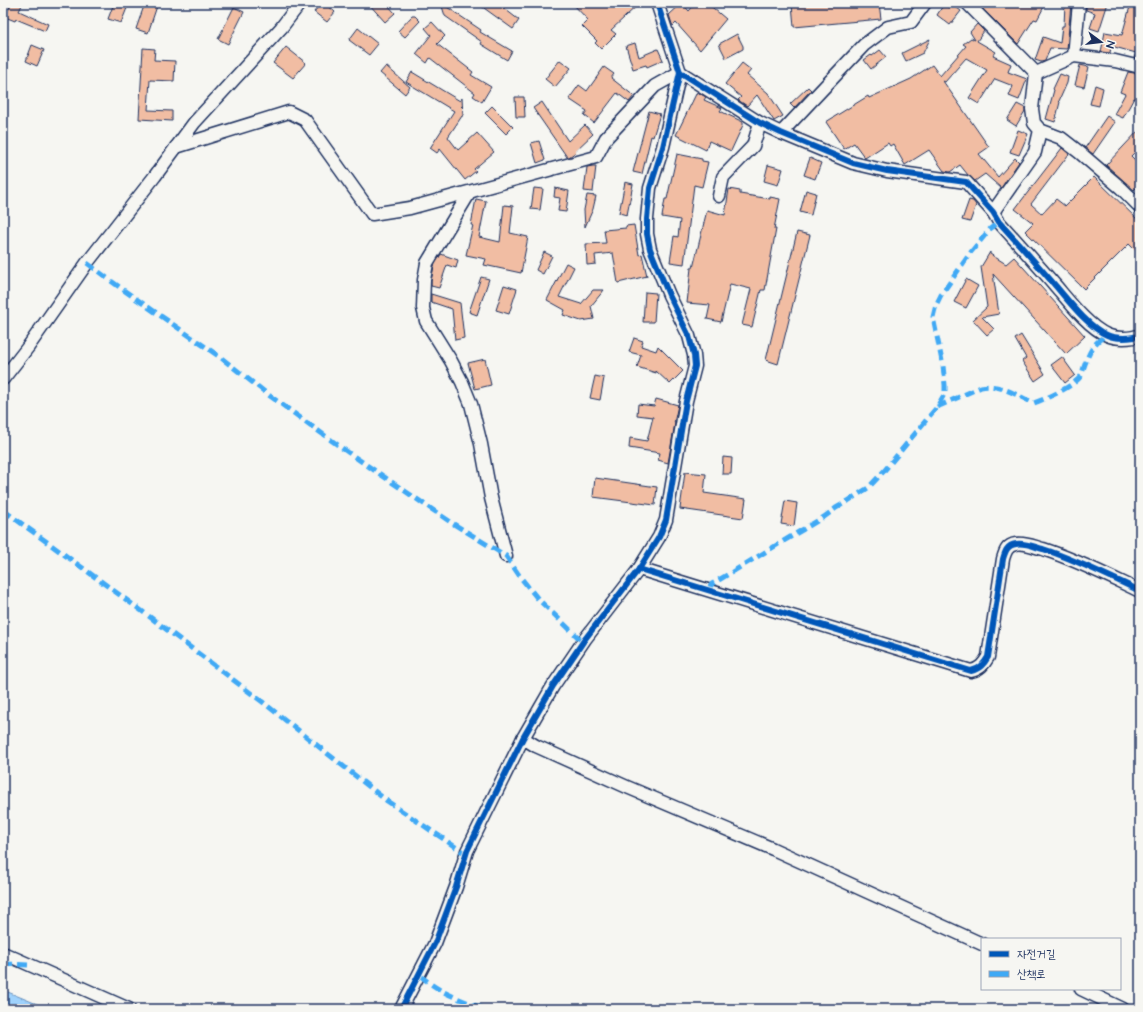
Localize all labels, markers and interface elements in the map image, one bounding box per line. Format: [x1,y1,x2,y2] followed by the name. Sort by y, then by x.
[1081,22,1121,62] north arrow
[1102,39,1118,50] text: N
[981,938,1121,990] legend
[1017,946,1056,963] text: 자전거길
[1017,966,1046,983] text: 산책로

